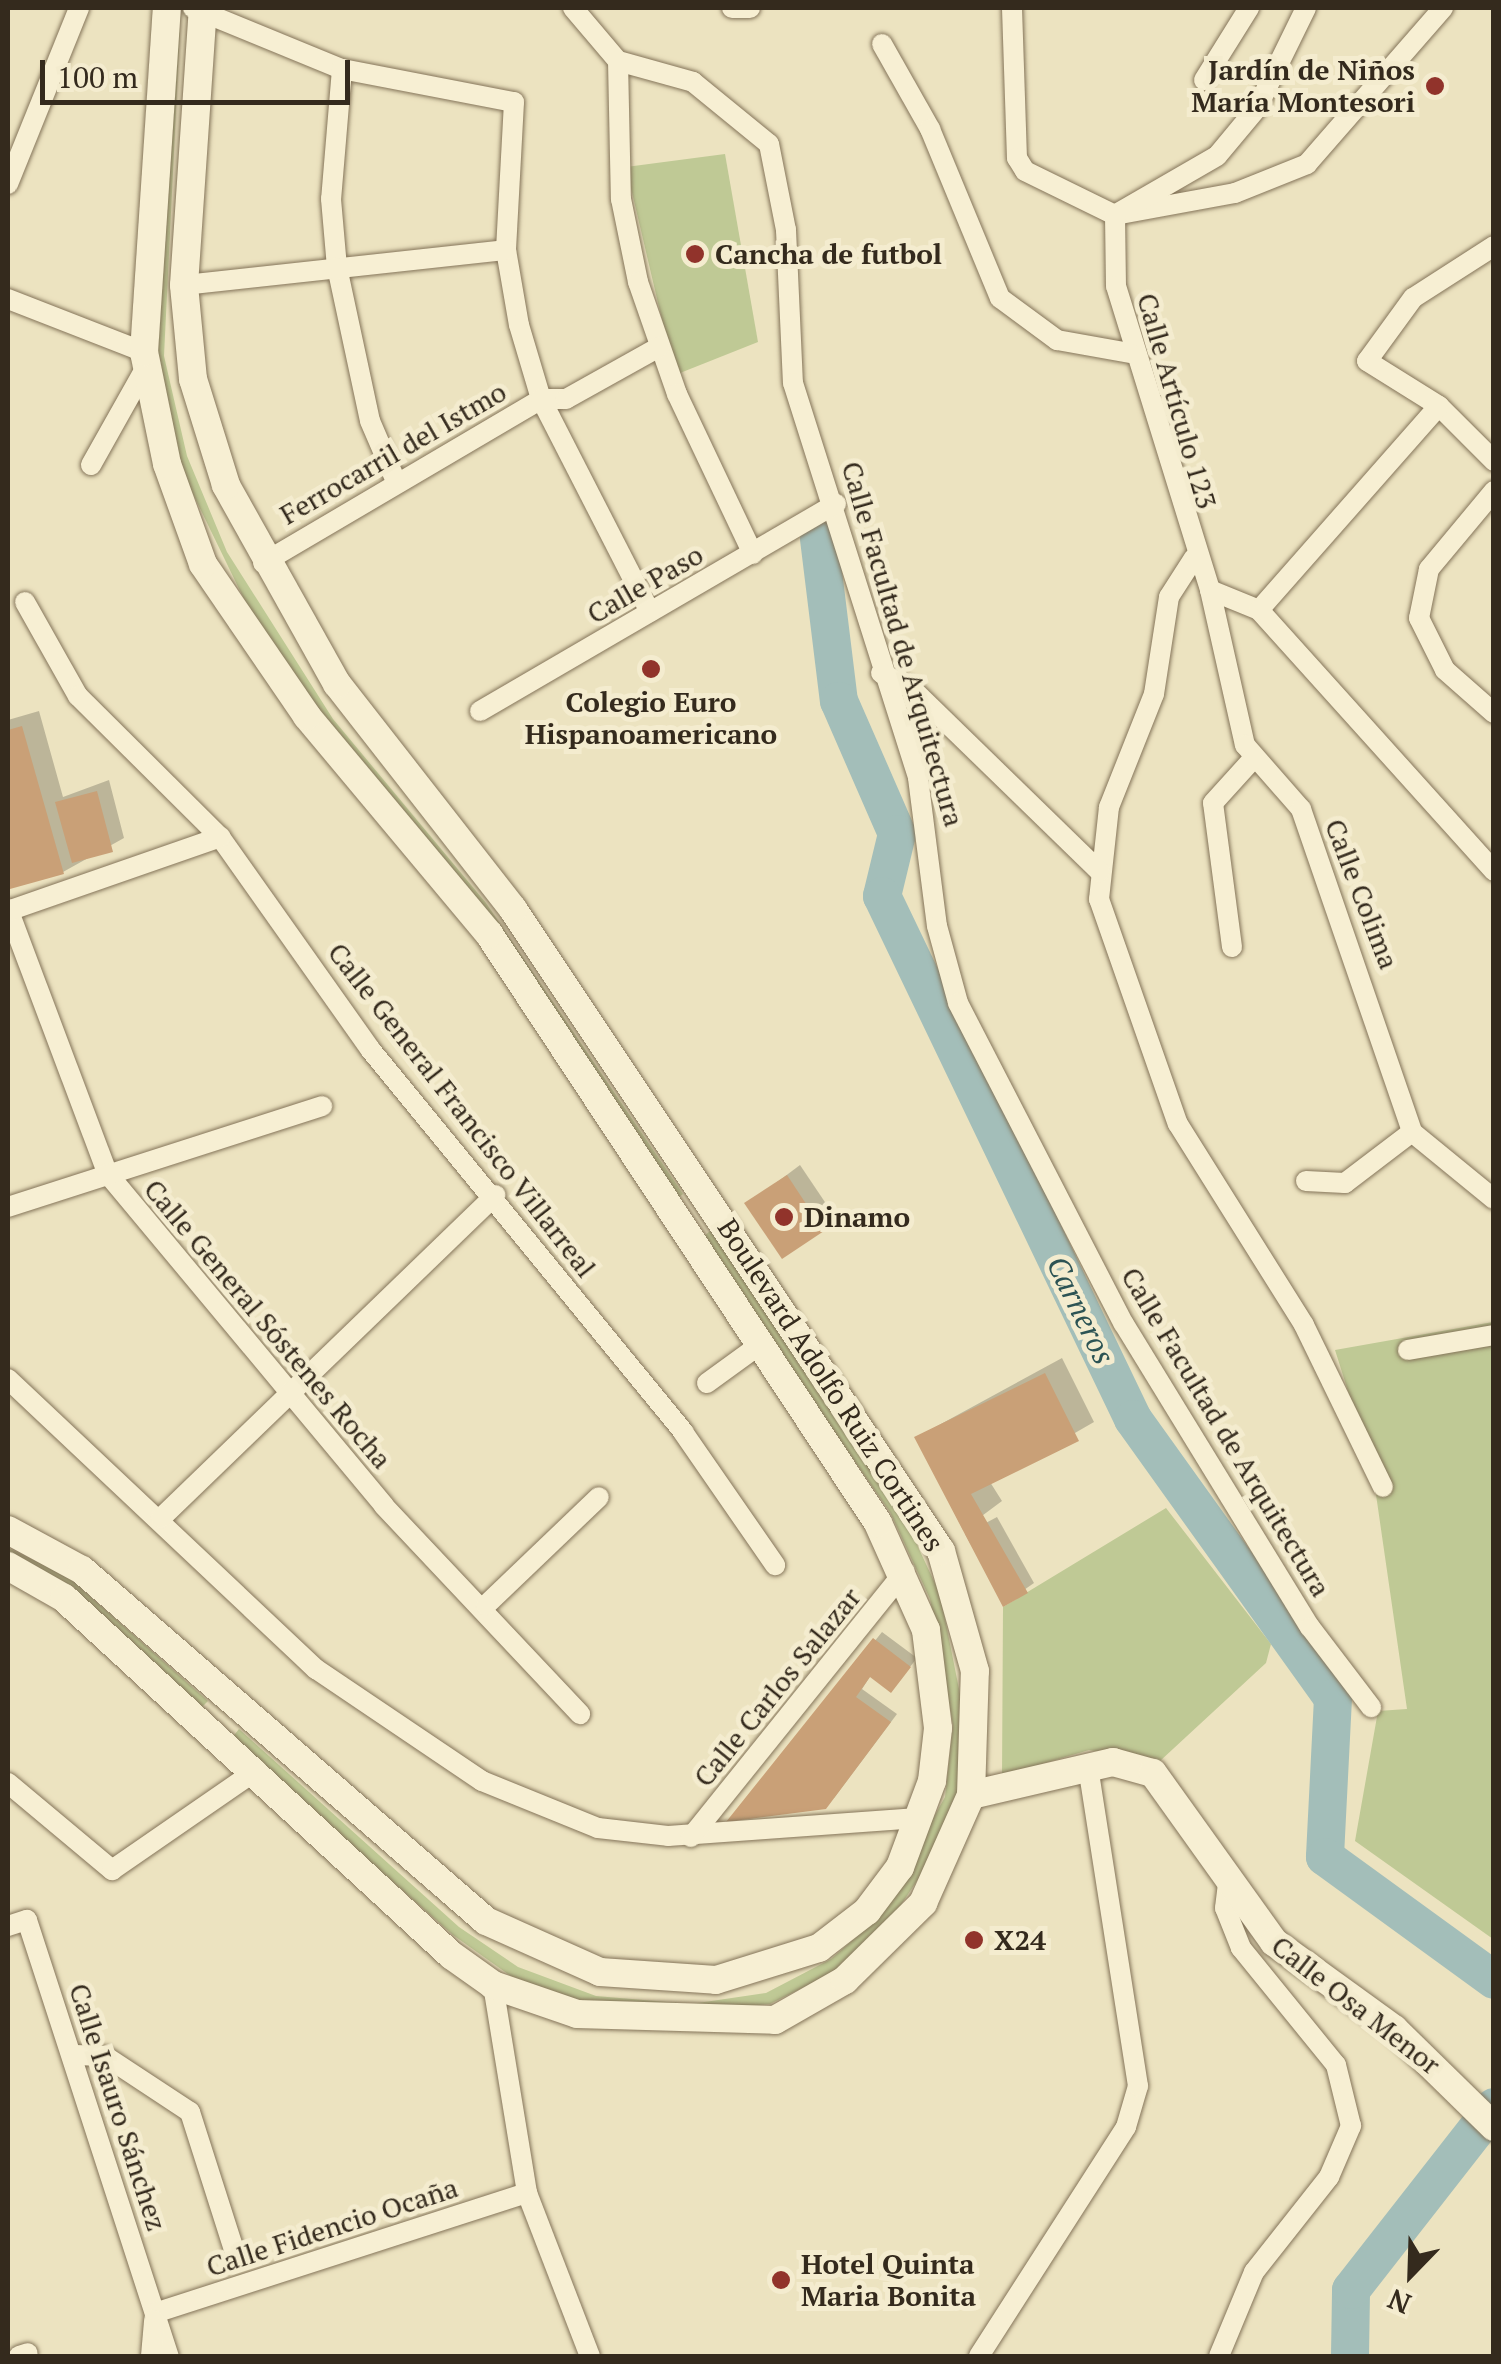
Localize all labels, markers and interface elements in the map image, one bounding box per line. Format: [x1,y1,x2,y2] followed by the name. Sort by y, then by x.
[45,40,355,102] scale bar
[1191,53,1415,119] place label: Jardín de Niños María Montesori
[57,57,138,97] text: 100 m
[1424,75,1446,97] marker: Jardín de Niños María Montesori
[715,237,942,271] place label: Cancha de futbol
[684,243,706,265] marker: Cancha de futbol
[1130,289,1224,513] street label: Calle Artículo 123
[274,375,512,531] street label: Ferrocarril del Istmo
[835,457,971,831] street label: Calle Facultad de Arquitectura
[581,537,709,631] street label: Calle Paso
[640,658,662,680] marker: Colegio Euro Hispanoamericano
[525,685,777,751] place label: Colegio Euro Hispanoamericano
[1318,814,1406,974] street label: Calle Colima
[321,936,603,1284] street label: Calle General Francisco Villarreal
[137,1173,399,1475] street label: Calle General Sóstenes Rocha
[804,1200,910,1234] place label: Dinamo
[773,1206,795,1228] marker: Dinamo
[711,1212,951,1558] street label: Boulevard Adolfo Ruiz Cortines
[1039,1250,1123,1370] water label: Carneros
[1114,1261,1338,1603] street label: Calle Facultad de Arquitectura
[687,1581,867,1793] street label: Calle Carlos Salazar
[994,1923,1046,1957] place label: X24
[963,1929,985,1951] marker: X24
[1265,1929,1447,2081] street label: Calle Osa Menor
[62,1979,174,2235] street label: Calle Isauro Sánchez
[202,2170,462,2284] street label: Calle Fidencio Ocaña
[1361,2224,1461,2324] north arrow
[801,2247,976,2313] place label: Hotel Quinta Maria Bonita
[770,2269,792,2291] marker: Hotel Quinta Maria Bonita
[1382,2281,1416,2323] text: N

